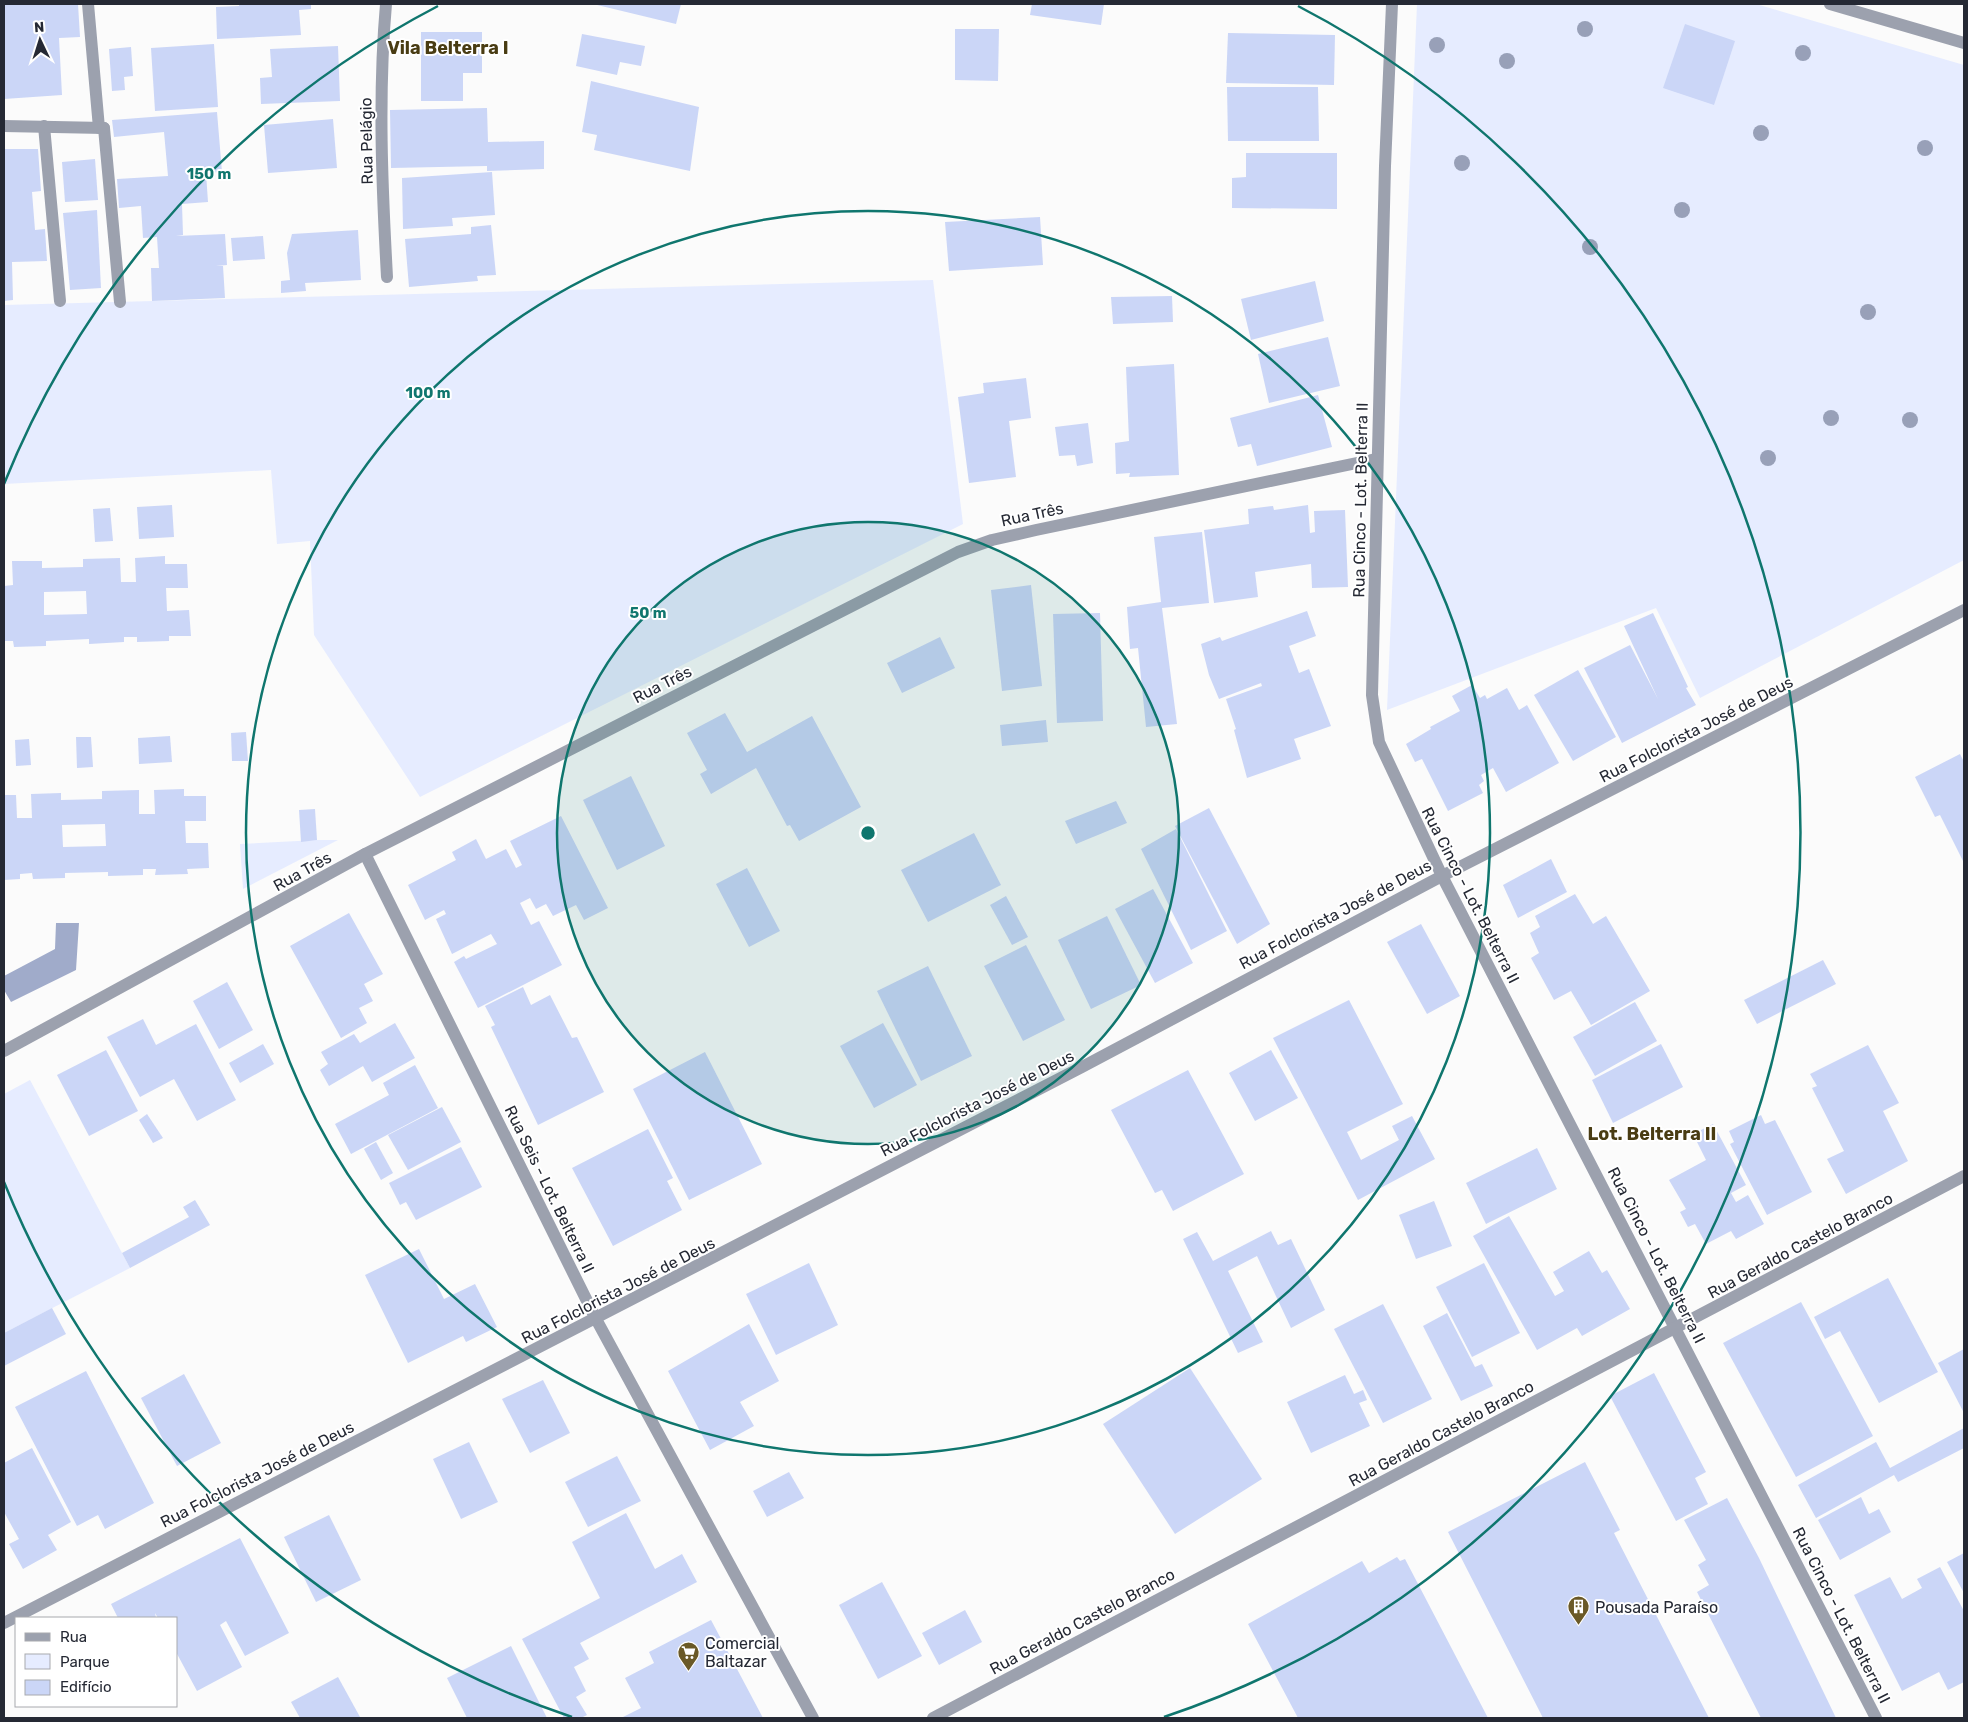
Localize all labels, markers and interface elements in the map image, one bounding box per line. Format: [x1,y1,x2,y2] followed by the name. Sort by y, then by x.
[15,15,65,65] north arrow
[34,19,45,36] text: N
[387,37,509,59] district label: Vila Belterra I
[356,97,377,185] street label: Rua Pelágio
[187,165,231,183] text: 150 m
[406,384,450,402] text: 100 m
[1349,402,1372,598] street label: Rua Cinco - Lot. Belterra II
[999,499,1065,530] street label: Rua Três
[630,604,666,622] text: 50 m
[630,662,695,707] street label: Rua Três
[1596,672,1796,787] street label: Rua Folclorista José de Deus
[1418,804,1523,986] street label: Rua Cinco - Lot. Belterra II
[859,824,877,842] centre of rings
[270,848,335,895] street label: Rua Três
[1236,856,1434,973] street label: Rua Folclorista José de Deus
[877,1046,1077,1161] street label: Rua Folclorista José de Deus
[501,1102,598,1276] street label: Rua Seis - Lot. Belterra II
[1588,1123,1716,1145] district label: Lot. Belterra II
[1604,1164,1709,1346] street label: Rua Cinco - Lot. Belterra II
[1704,1188,1896,1302] street label: Rua Geraldo Castelo Branco
[518,1233,718,1348] street label: Rua Folclorista José de Deus
[1345,1376,1537,1490] street label: Rua Geraldo Castelo Branco
[157,1417,357,1532] street label: Rua Folclorista José de Deus
[1789,1524,1894,1706] street label: Rua Cinco - Lot. Belterra II
[986,1564,1178,1678] street label: Rua Geraldo Castelo Branco
[1567,1595,1591,1626] building icon: Pousada Paraíso
[1595,1598,1718,1617] place label: Pousada Paraíso
[15,1617,178,1707] legend
[60,1628,87,1646] text: Rua
[705,1634,779,1671] place label: Comercial Baltazar
[677,1640,701,1671] supermarket icon: Comercial Baltazar
[60,1653,110,1671] text: Parque
[60,1678,112,1696] text: Edifício

